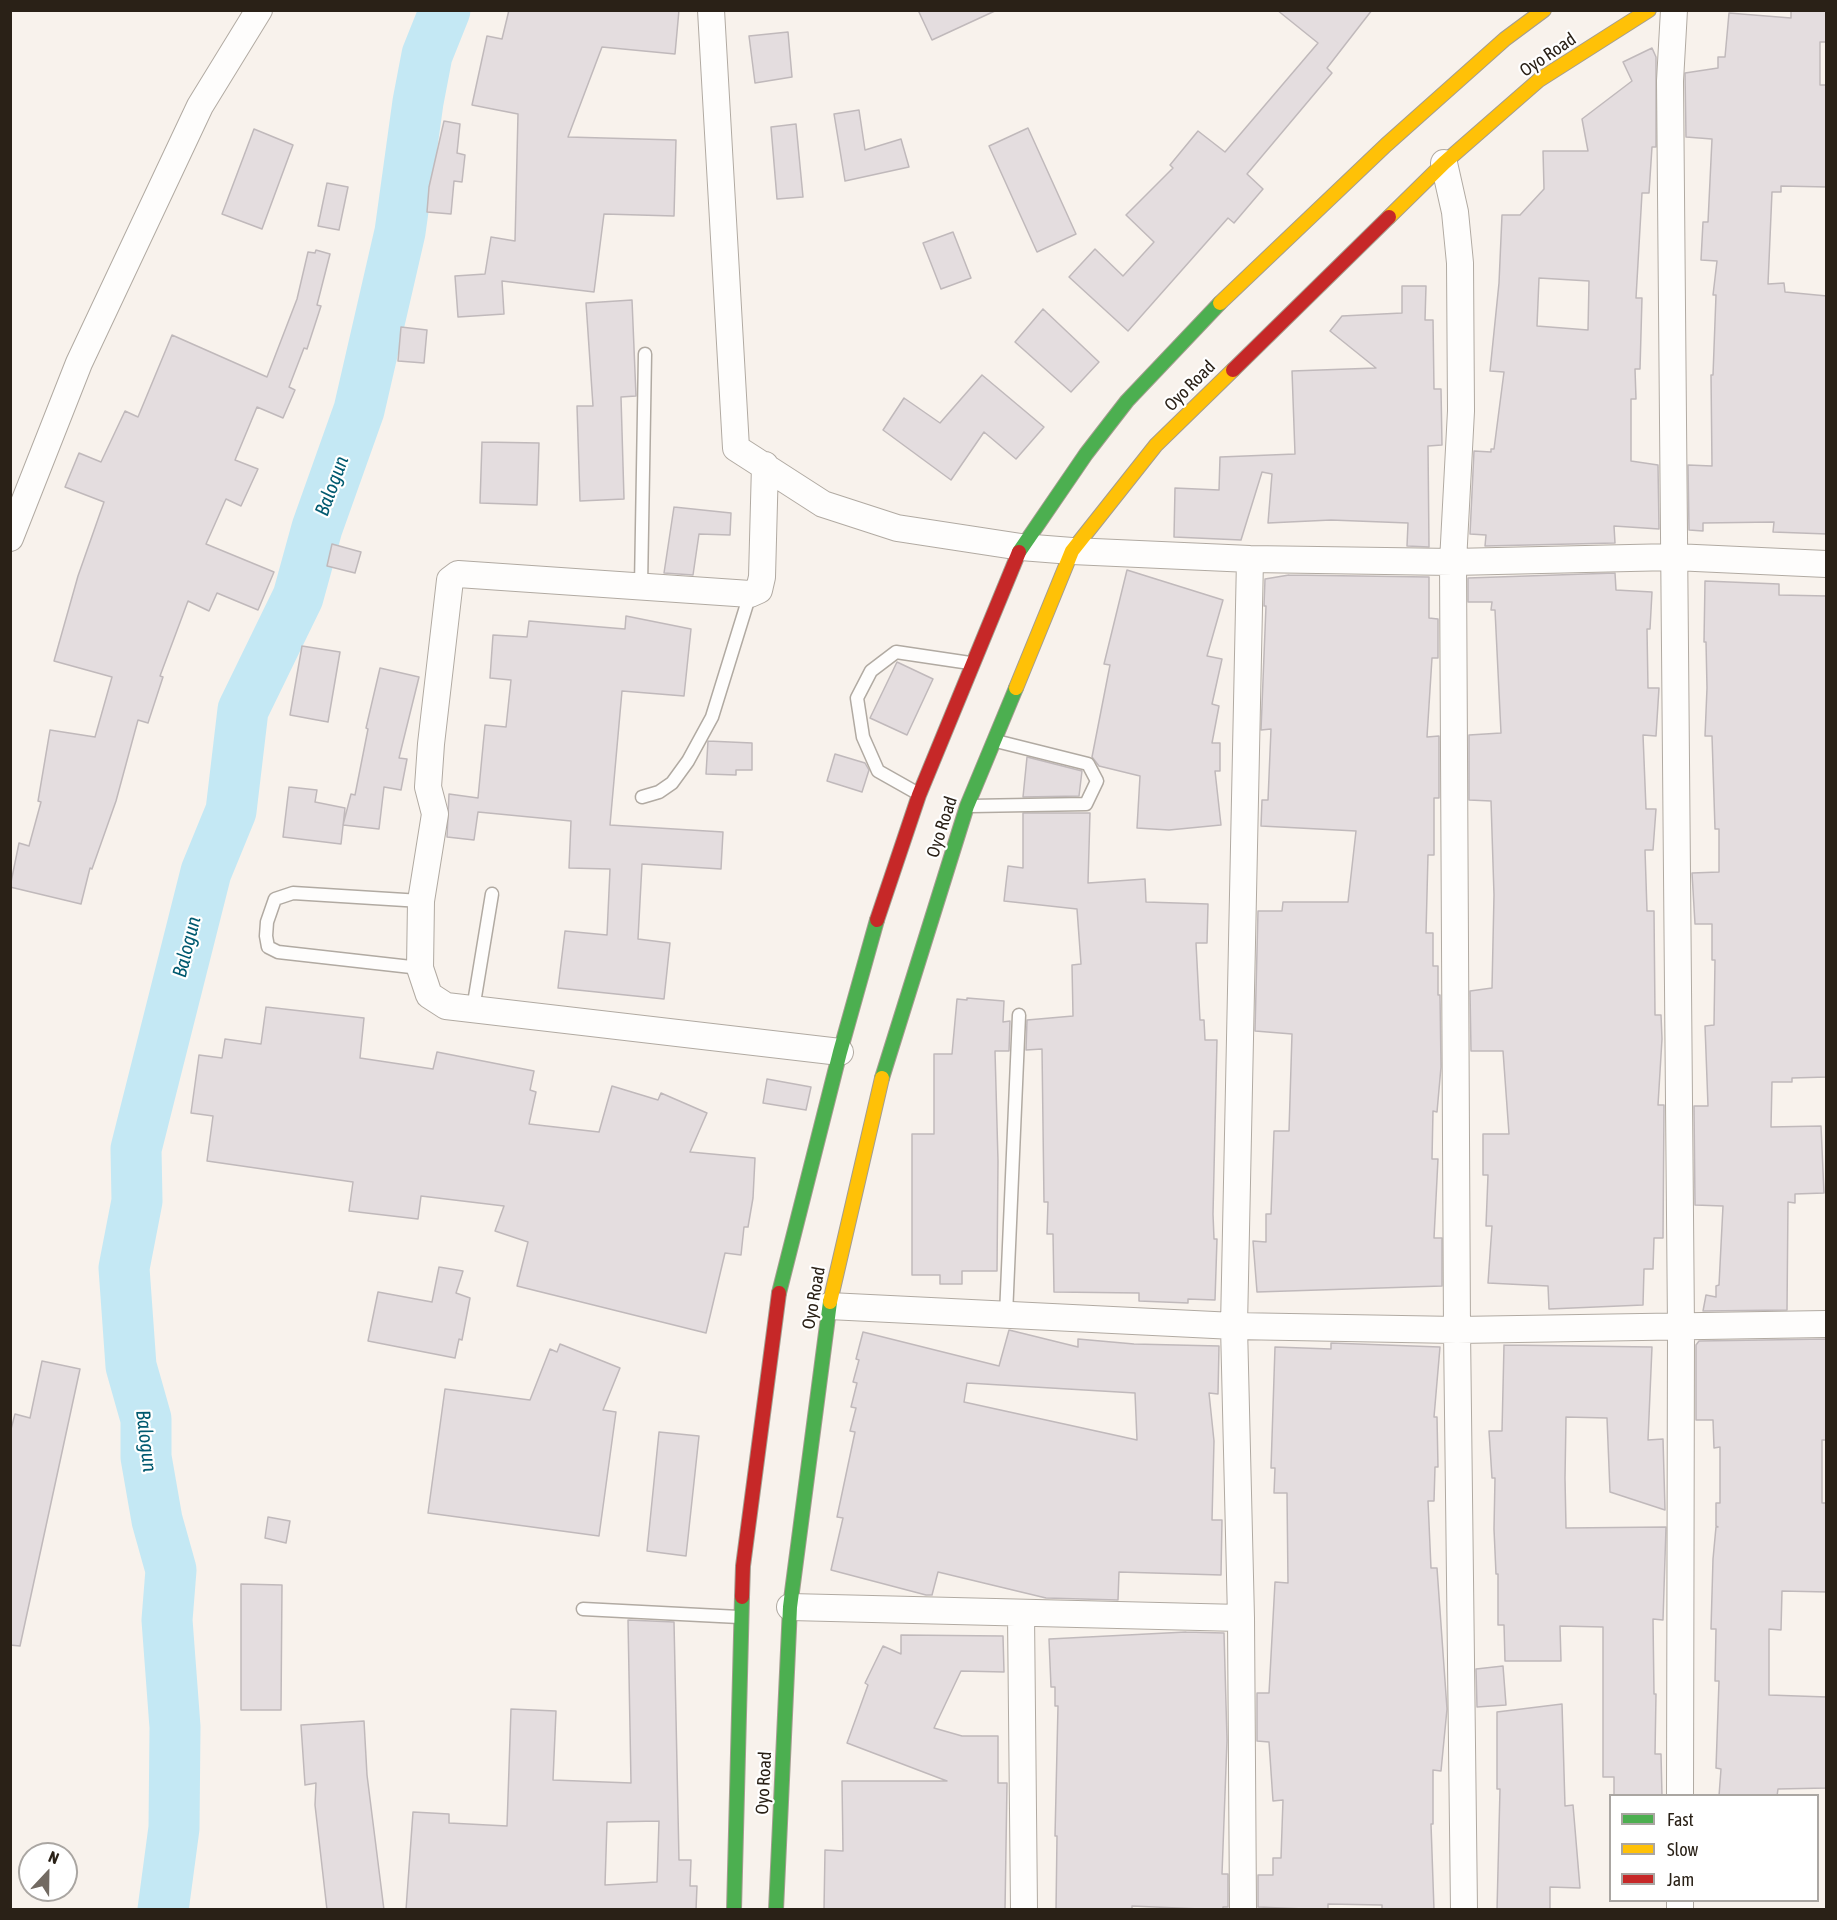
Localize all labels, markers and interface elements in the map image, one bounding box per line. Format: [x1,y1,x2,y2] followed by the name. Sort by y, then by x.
[1516,28,1580,82] street label: Oyo Road
[1160,356,1220,416] street label: Oyo Road
[310,453,354,519] water label: Balogun
[922,794,962,860] street label: Oyo Road
[168,914,206,980] water label: Balogun
[798,1265,830,1331] street label: Oyo Road
[130,1409,162,1473] water label: Balogun
[752,1751,776,1815] street label: Oyo Road
[1609,1794,1819,1902] legend
[1667,1809,1694,1830] text: Fast
[1667,1839,1698,1860] text: Slow
[18,1842,78,1902] north arrow
[46,1847,62,1867] text: N
[1667,1869,1694,1890] text: Jam

